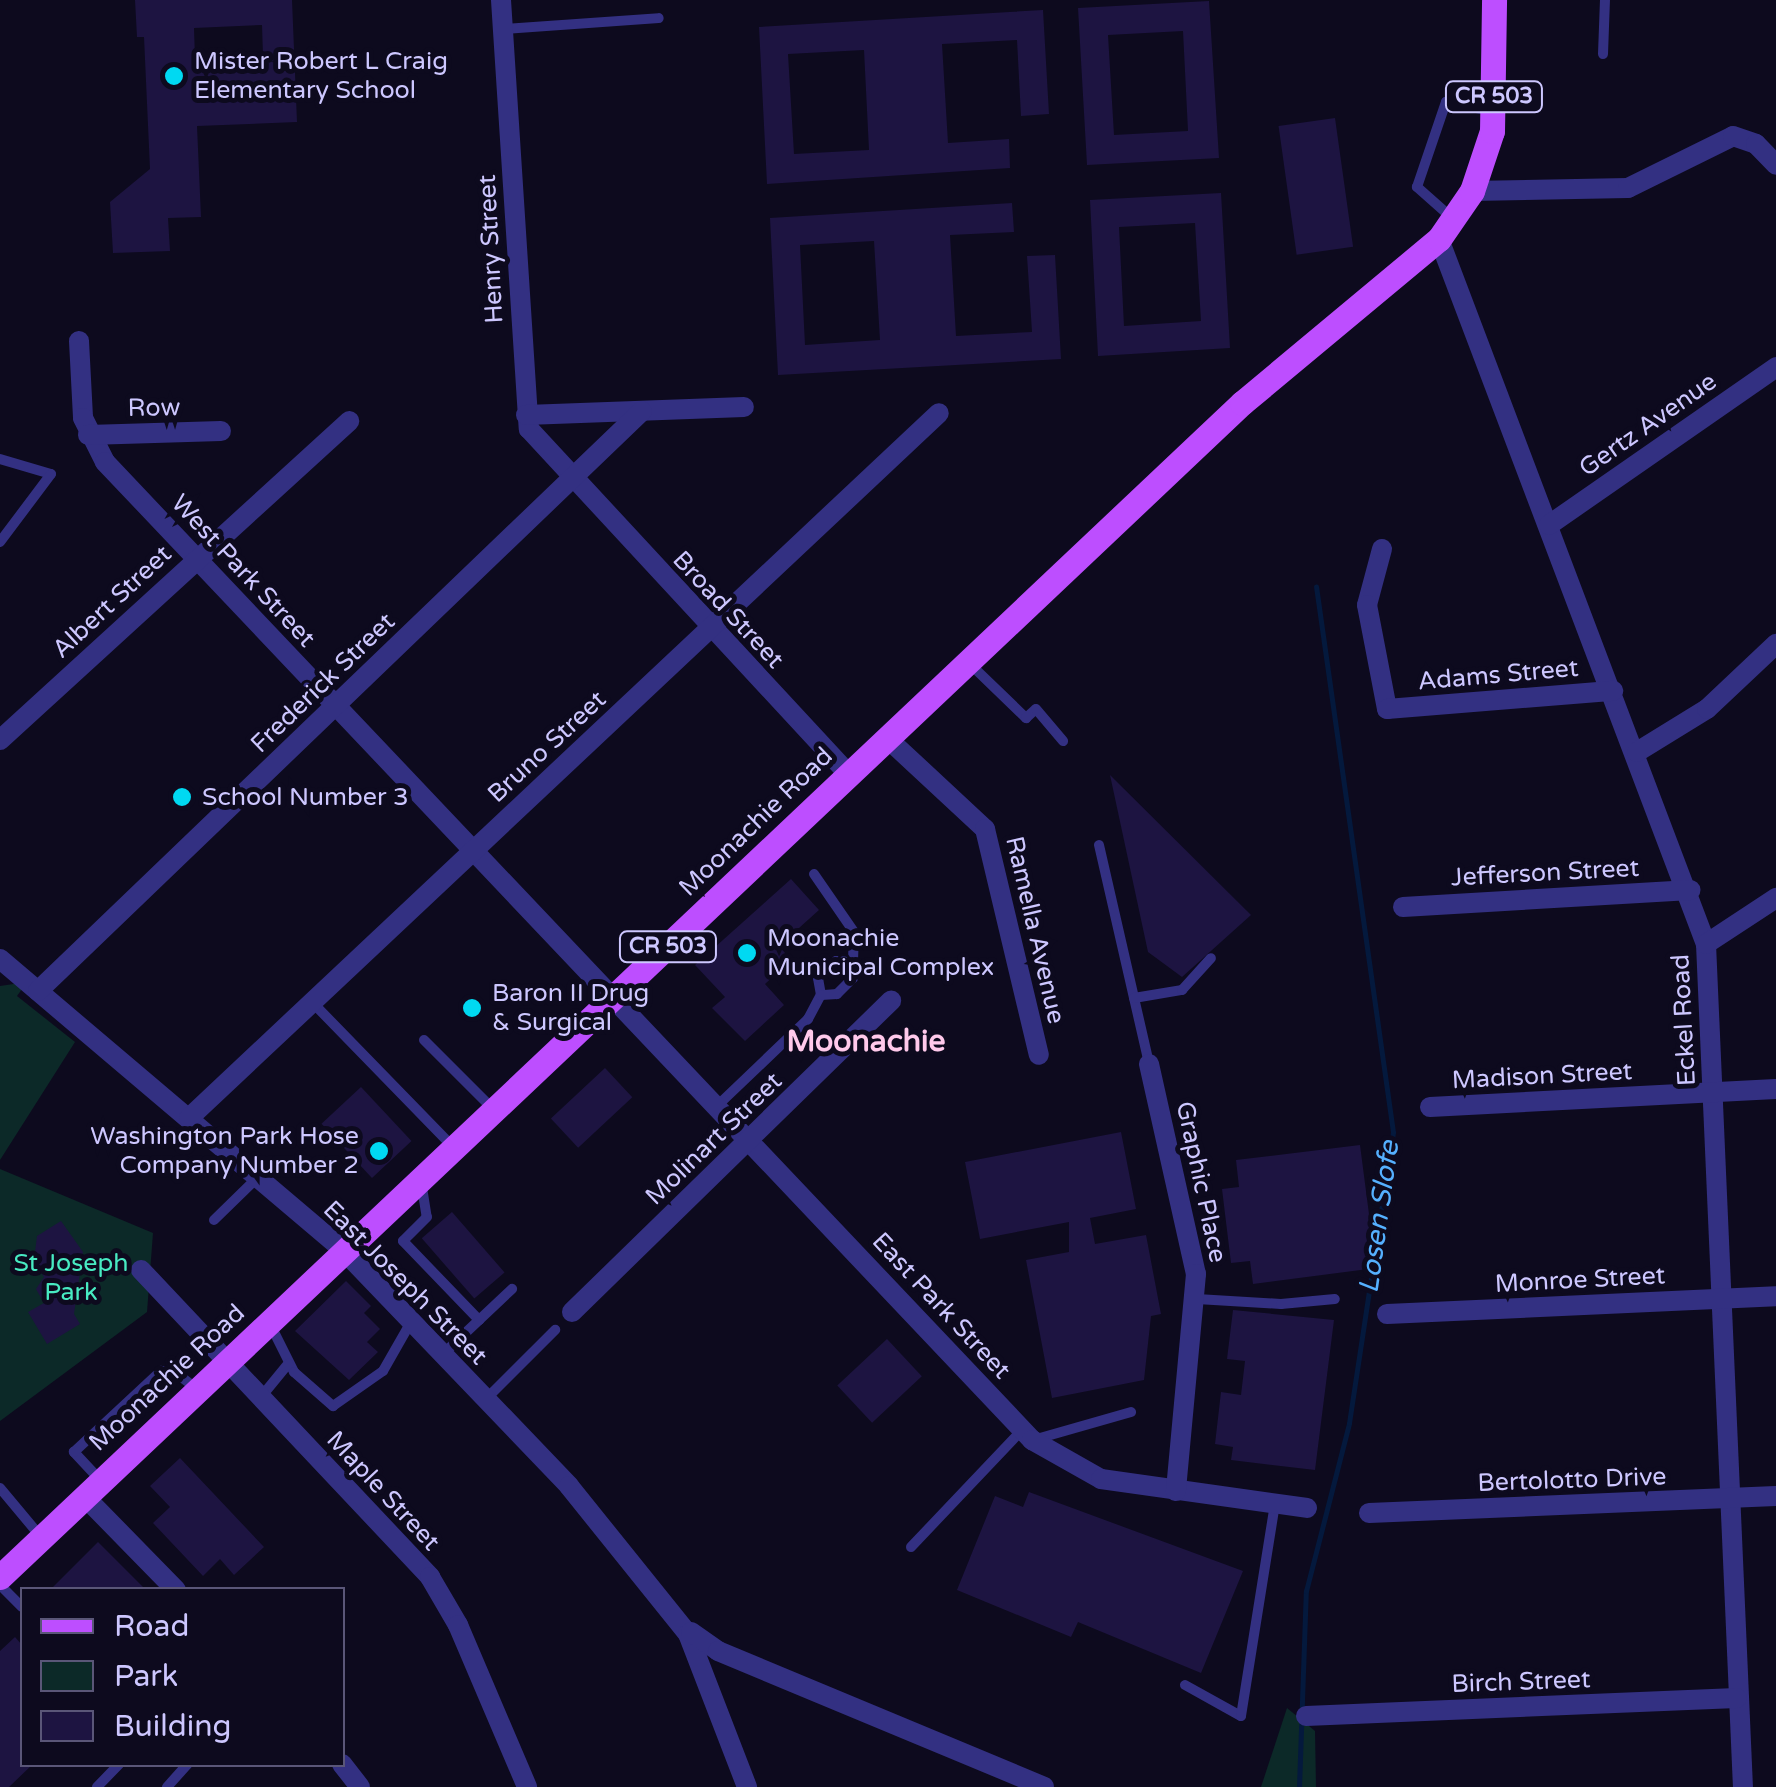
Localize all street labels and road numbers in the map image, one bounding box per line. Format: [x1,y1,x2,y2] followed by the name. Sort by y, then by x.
[1444,80,1544,114] road number: CR 503
[472,174,510,324] street label: Henry Street
[1574,367,1722,483] street label: Gertz Avenue
[127,393,181,423] street label: Row
[165,489,321,653] street label: West Park Street
[46,539,178,665] street label: Albert Street
[666,545,790,675] street label: Broad Street
[245,607,401,759] street label: Frederick Street
[1416,653,1580,697] street label: Adams Street
[482,685,612,809] street label: Bruno Street
[673,741,839,903] street label: Moonachie Road
[999,833,1071,1027] street label: Ramella Avenue
[1450,853,1640,893] street label: Jefferson Street
[618,930,718,964] road number: CR 503
[1666,953,1702,1087] street label: Eckel Road
[1451,1056,1633,1096] street label: Madison Street
[640,1066,788,1212] street label: Molinart Street
[1169,1099,1233,1265] street label: Graphic Place
[317,1195,493,1371] street label: East Joseph Street
[866,1227,1016,1385] street label: East Park Street
[1494,1261,1666,1299] street label: Monroe Street
[83,1298,251,1458] street label: Moonachie Road
[320,1425,446,1557] street label: Maple Street
[1477,1462,1667,1498] street label: Bertolotto Drive
[1451,1665,1591,1699] street label: Birch Street

